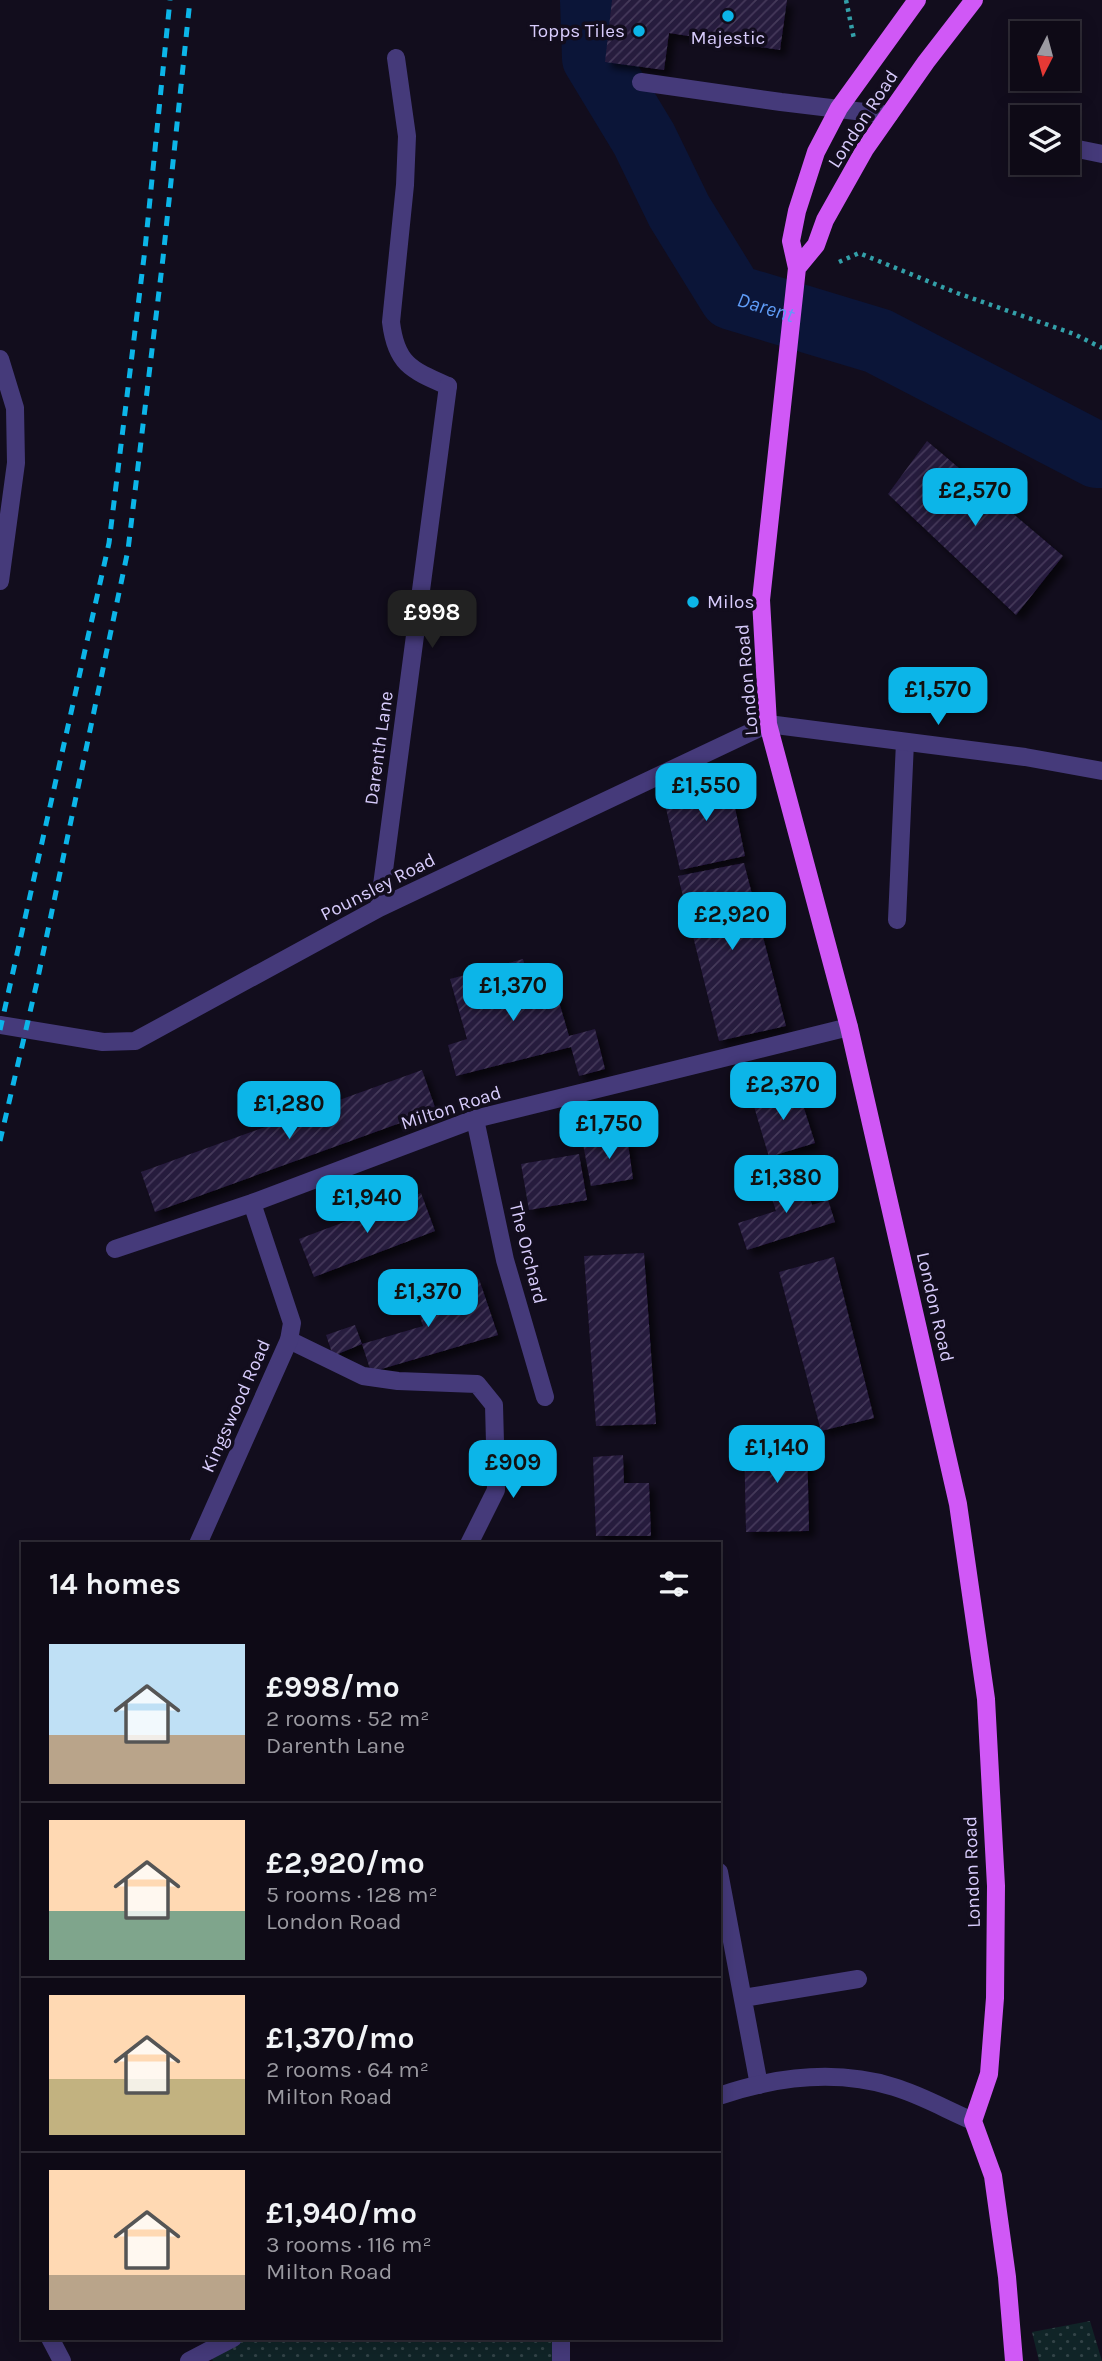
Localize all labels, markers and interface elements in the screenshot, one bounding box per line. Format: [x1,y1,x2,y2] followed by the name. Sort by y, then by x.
[720,8,736,24] marker: Majestic
[530,20,625,42] place label: Topps Tiles
[1010,21,1080,91] north arrow
[1010,21,1080,175] map controls
[631,23,647,39] marker: Topps Tiles
[691,27,765,49] place label: Majestic
[823,66,903,172] street label: London Road
[1010,105,1080,175] button: layers
[734,287,798,327] water label: Darent
[918,468,1032,528] pin: £2,570
[939,477,1011,504] text: £2,570
[391,590,473,650] pin: £998
[707,591,754,613] place label: Milos
[685,594,701,610] marker: Milos
[404,599,460,626] text: £998
[731,623,763,737] street label: London Road
[881,668,995,727] pin: £1,570
[904,676,972,703] text: £1,570
[360,690,398,806] street label: Darenth Lane
[649,764,763,823] pin: £1,550
[671,772,741,799] text: £1,550
[317,849,439,925] street label: Pounsley Road
[675,892,789,952] pin: £2,920
[694,901,770,928] text: £2,920
[456,964,570,1023] pin: £1,370
[479,972,547,999] text: £1,370
[726,1062,840,1122] pin: £2,370
[746,1071,820,1098] text: £2,370
[398,1081,504,1135] street label: Milton Road
[232,1082,346,1141] pin: £1,280
[253,1090,325,1117] text: £1,280
[552,1102,666,1161] pin: £1,750
[575,1110,643,1137] text: £1,750
[729,1156,843,1215] pin: £1,380
[750,1164,822,1191] text: £1,380
[310,1176,424,1235] pin: £1,940
[332,1184,402,1211] text: £1,940
[505,1200,551,1306] street label: The Orchard
[912,1250,958,1364] street label: London Road
[371,1270,485,1329] pin: £1,370
[394,1278,462,1305] text: £1,370
[197,1336,275,1476] street label: Kingswood Road
[720,1426,834,1485] pin: £1,140
[745,1434,809,1461] text: £1,140
[472,1440,554,1500] pin: £909
[485,1449,541,1476] text: £909
[655,1565,693,1603] icon: filters
[49,1566,181,1602] text: 14 homes
[266,1669,400,1705] text: £998/mo
[105,1672,189,1756] icon: home
[266,1705,429,1732] text: 2 rooms · 52 m²
[266,1732,405,1759] text: Darenth Lane
[959,1816,985,1928] street label: London Road
[266,1845,425,1881] text: £2,920/mo
[105,1848,189,1932] icon: home
[266,1881,438,1908] text: 5 rooms · 128 m²
[266,1908,402,1935] text: London Road
[266,2020,415,2056] text: £1,370/mo
[105,2023,189,2107] icon: home
[266,2056,429,2083] text: 2 rooms · 64 m²
[266,2083,392,2110] text: Milton Road
[266,2195,417,2231] text: £1,940/mo
[105,2198,189,2282] icon: home
[266,2231,432,2258] text: 3 rooms · 116 m²
[266,2258,392,2285] text: Milton Road

